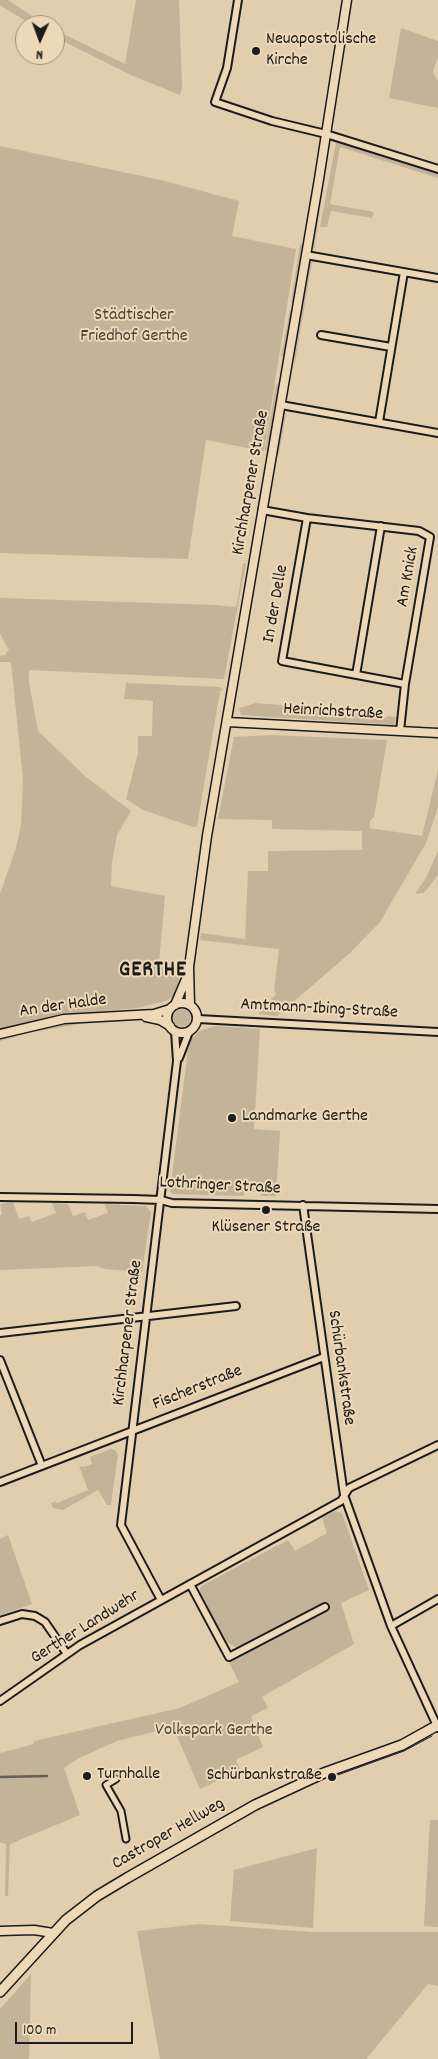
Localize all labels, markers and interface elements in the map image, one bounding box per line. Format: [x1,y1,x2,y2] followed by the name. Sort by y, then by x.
[15,15,65,65] north arrow
[266,30,376,72] place label: Neuapostolische Kirche
[36,44,43,64] text: N
[250,45,262,57] marker: Neuapostolische Kirche
[80,306,188,348] park label: Städtischer Friedhof Gerthe
[229,409,275,557] street label: Kirchharpener Straße
[393,545,425,609] street label: Am Knick
[260,563,294,645] street label: In der Delle
[282,700,384,726] street label: Heinrichstraße
[118,959,188,985] district label: GERTHE
[18,990,108,1024] street label: An der Halde
[240,995,398,1025] street label: Amtmann-Ibing-Straße
[242,1107,368,1129] place label: Landmarke Gerthe
[226,1112,238,1124] marker: Landmarke Gerthe
[159,1173,281,1201] street label: Lothringer Straße
[260,1204,272,1216] marker: Klüsener Straße
[211,1218,321,1240] place label: Klüsener Straße
[109,1259,149,1407] street label: Kirchharpener Straße
[321,1309,359,1427] street label: Schürbankstraße
[150,1361,246,1417] street label: Fischerstraße
[28,1586,144,1670] street label: Gerther Landwehr
[155,1721,273,1743] park label: Volkspark Gerthe
[97,1765,160,1787] place label: Turnhalle
[206,1766,322,1788] place label: Schürbankstraße
[81,1770,93,1782] marker: Turnhalle
[326,1771,338,1783] marker: Schürbankstraße
[109,1794,229,1876] street label: Castroper Hellweg
[18,2012,135,2044] scale bar
[23,2020,56,2042] text: 100 m

